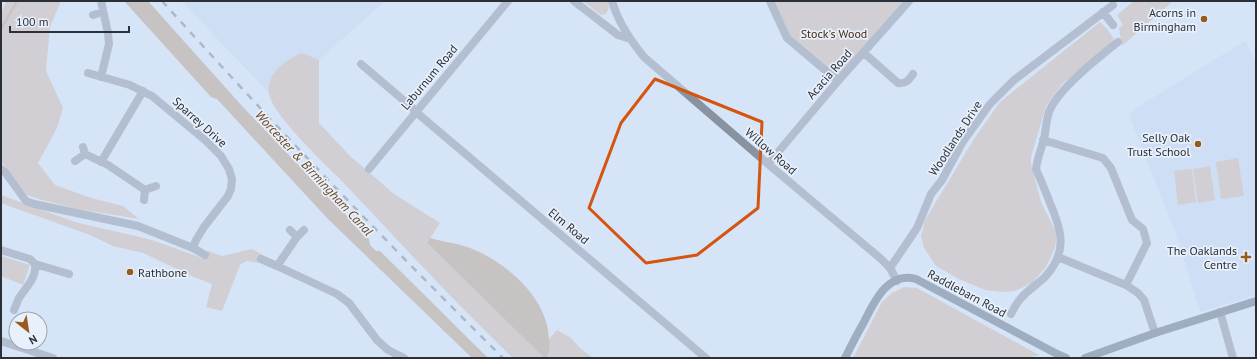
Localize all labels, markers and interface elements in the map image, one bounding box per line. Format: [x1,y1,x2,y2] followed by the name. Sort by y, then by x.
[1133,5,1196,34] place label: Acorns in Birmingham
[10,8,129,34] scale bar
[16,14,49,29] text: 100 m
[1199,14,1209,24] marker: Acorns in Birmingham
[801,26,867,41] park label: Stock's Wood
[397,41,461,113] street label: Laburnum Road
[803,46,855,102] street label: Acacia Road
[170,94,230,150] street label: Sparrey Drive
[925,98,985,178] street label: Woodlands Drive
[251,107,377,240] water label: Worcester & Birmingham Canal
[742,124,800,178] street label: Willow Road
[1127,130,1190,159] place label: Selly Oak Trust School
[1193,139,1203,149] marker: Selly Oak Trust School
[546,205,592,247] street label: Elm Road
[1167,243,1237,272] place label: The Oaklands Centre
[1240,251,1252,263] marker: The Oaklands Centre
[138,265,187,280] place label: Rathbone
[925,266,1009,320] street label: Raddlebarn Road
[125,267,135,277] marker: Rathbone
[8,311,48,351] north arrow
[26,332,40,348] text: N

